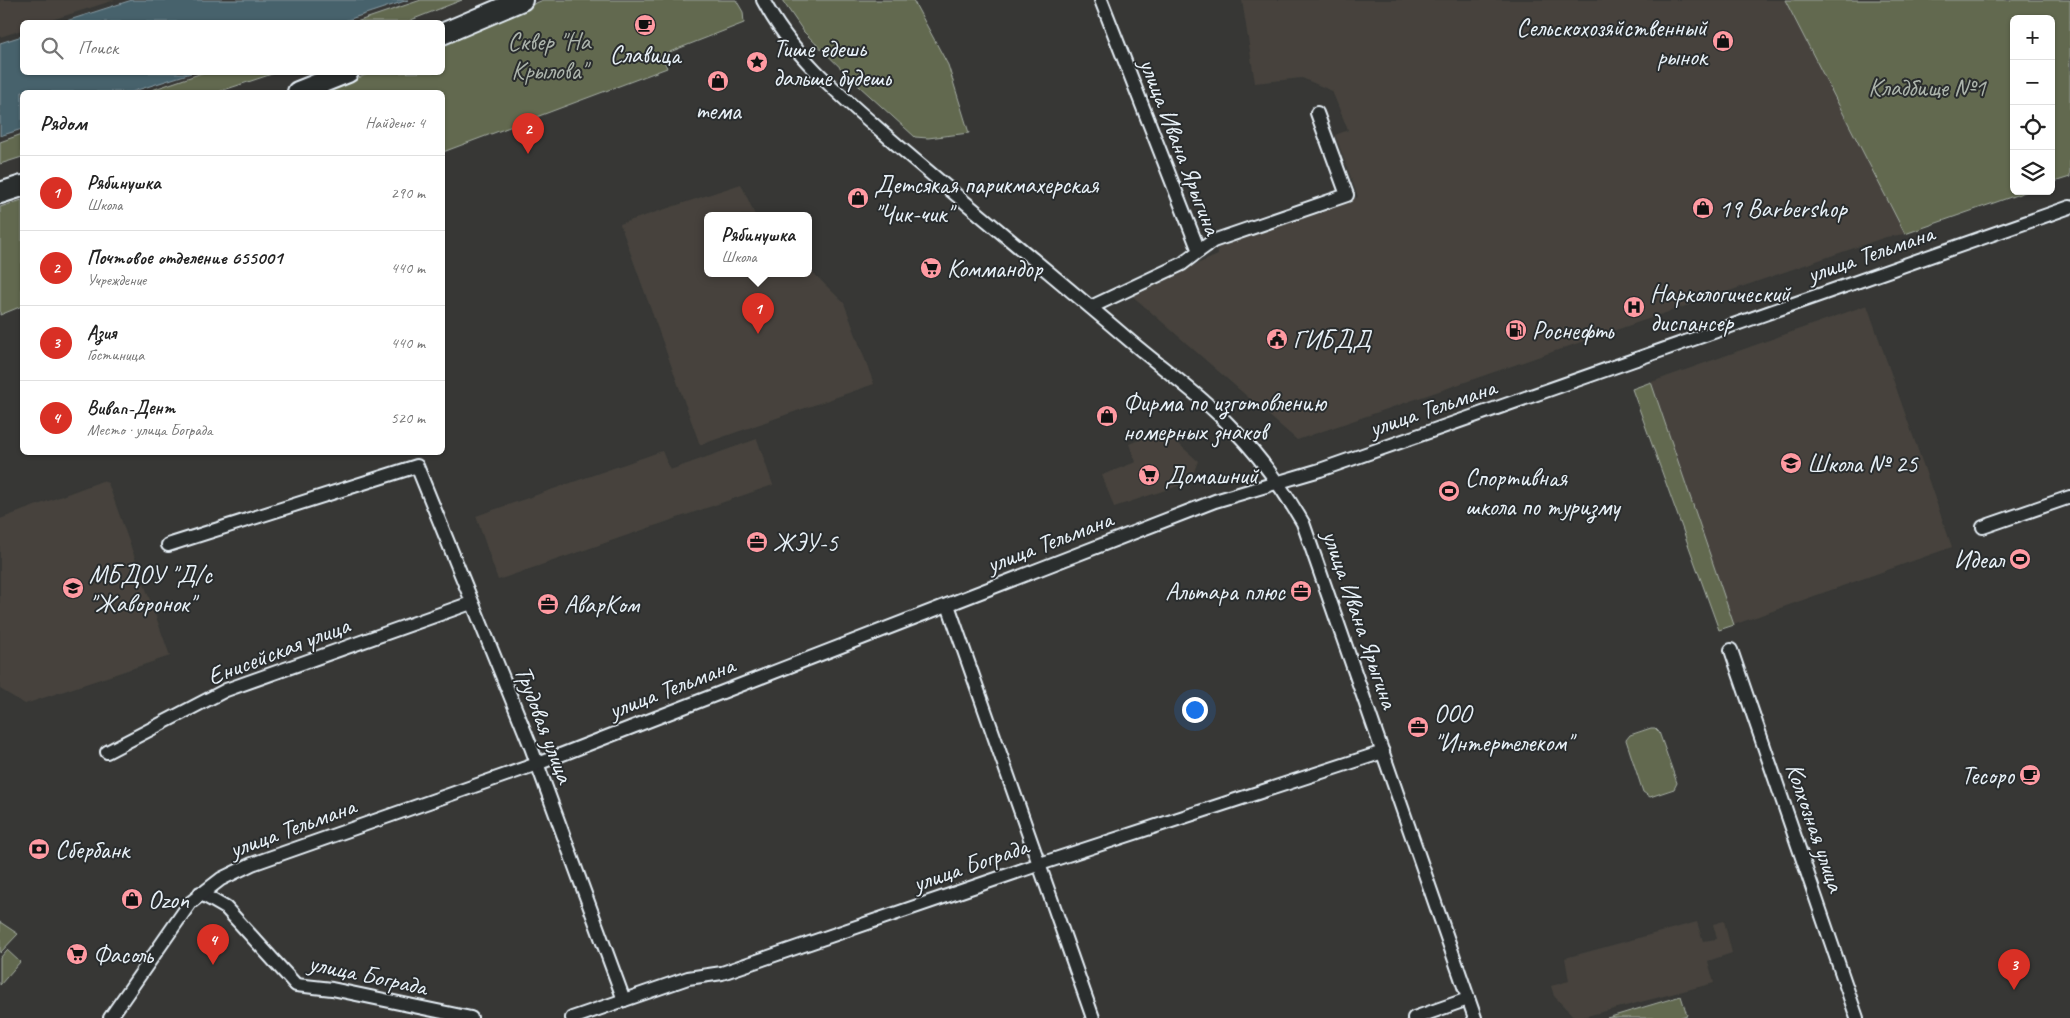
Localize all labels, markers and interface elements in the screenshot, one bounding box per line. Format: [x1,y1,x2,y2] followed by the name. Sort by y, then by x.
[1516,12,1709,73] place label: Сельскохозяйственный рынок
[633,13,657,37] cafe icon: Славица
[2010,15,2055,195] map controls
[2010,15,2055,60] button: +
[20,20,445,75] search box
[507,26,593,87] park label: Сквер "На Крылова"
[1711,29,1735,53] shop icon: Сельскохозяйственный рынок
[773,33,893,94] place label: Тише едешь дальше будешь
[38,34,66,62] icon: search
[78,36,118,60] text: Поиск
[610,39,683,71] place label: Славица
[745,50,769,74] place icon: Тише едешь дальше будешь
[1131,52,1229,241] street label: улица Ивана Ярыгина
[2010,60,2055,105] button: −
[706,69,730,93] shop icon: тема
[1868,72,1987,104] park label: Кладбище №1
[695,95,743,127] place label: тема
[2010,105,2055,150] button: locate
[40,110,87,136] text: Рядом
[365,113,425,133] text: Найдено: 4
[512,113,544,154] pin: 2
[2010,150,2055,195] button: layers
[874,169,1100,230] place label: Детсякая парикмахерская "Чик-чик"
[87,171,160,195] text: Рябинушка
[52,183,60,203] text: 1
[391,183,425,203] text: 290 m
[846,186,870,210] shop icon: Детсякая парикмахерская "Чик-чик"
[1719,193,1848,225] place label: 19 Barbershop
[87,195,122,215] text: Школа
[1691,196,1715,220] shop icon: 19 Barbershop
[704,212,812,277] popup
[1801,216,1941,291] street label: улица Тельмана
[721,223,795,247] text: Рябинушка
[87,246,282,270] text: Почтовое отделение 655001
[721,247,757,267] text: Школа
[947,253,1044,285] place label: Коммандор
[919,256,943,280] supermarket icon: Коммандор
[52,258,60,278] text: 2
[391,258,425,278] text: 440 m
[87,270,146,290] text: Учреждение
[1650,278,1792,339] place label: Наркологический диспансер
[742,293,774,334] pin: 1
[1622,295,1646,319] hospital icon: Наркологический диспансер
[1532,315,1615,347] place label: Роснефть
[1504,318,1528,342] fuel station icon: Роснефть
[87,321,116,345] text: Азия
[1293,324,1372,356] place label: ГИБДД
[1265,327,1289,351] public building icon: ГИБДД
[52,333,60,353] text: 3
[391,333,425,353] text: 440 m
[87,345,144,365] text: Гостиница
[1363,370,1503,445] street label: улица Тельмана
[1123,387,1328,448] place label: Фирма по изготовлению номерных знаков
[87,396,175,420] text: Вивап-Дент
[1095,404,1119,428] shop icon: Фирма по изготовлению номерных знаков
[52,408,60,428] text: 4
[391,408,425,428] text: 520 m
[87,420,212,440] text: Место · улица Бограда
[1807,448,1919,480] place label: Школа № 25
[1779,451,1803,475] school or university icon: Школа № 25
[1165,460,1260,492] place label: Домашний
[1465,462,1622,524] place label: Спортивная школа по туризму
[1137,463,1161,487] supermarket icon: Домашний
[1437,479,1461,503] sports icon: Спортивная школа по туризму
[980,502,1119,581] street label: улица Тельмана
[1314,524,1406,715] street label: улица Ивана Ярыгина
[773,527,839,559] place label: ЖЭУ-5
[745,530,769,554] office icon: ЖЭУ-5
[1954,544,2006,576] place label: Идеал
[2008,547,2032,571] sports icon: Идеал
[89,559,213,620] place label: МБДОУ "Д/с "Жаворонок"
[61,576,85,600] school or university icon: МБДОУ "Д/с "Жаворонок"
[1165,576,1286,608] place label: Альтара плюс
[1289,579,1313,603] office icon: Альтара плюс
[564,589,641,621] place label: АварКом
[536,592,560,616] office icon: АварКом
[203,608,356,693] street label: Енисейская улица
[602,648,741,727] street label: улица Тельмана
[507,661,582,790] street label: Трудовая улица
[1182,697,1208,723] your location
[1434,698,1577,759] place label: ООО "Интертелеком"
[1406,715,1430,739] office icon: ООО "Интертелеком"
[1778,759,1853,898] street label: Колхозная улица
[1961,760,2015,792] place label: Тесоро
[2018,763,2042,787] cafe icon: Тесоро
[223,789,363,866] street label: улица Тельмана
[907,829,1035,900] street label: улица Бограда
[55,834,131,866] place label: Сбербанк
[27,837,51,861] bank icon: Сбербанк
[148,884,190,916] place label: Ozon
[120,887,144,911] shop icon: Ozon
[197,924,229,965] pin: 4
[93,939,155,971] place label: Фасоль
[65,942,89,966] supermarket icon: Фасоль
[304,946,432,1004] street label: улица Бограда
[1998,949,2030,990] pin: 3

